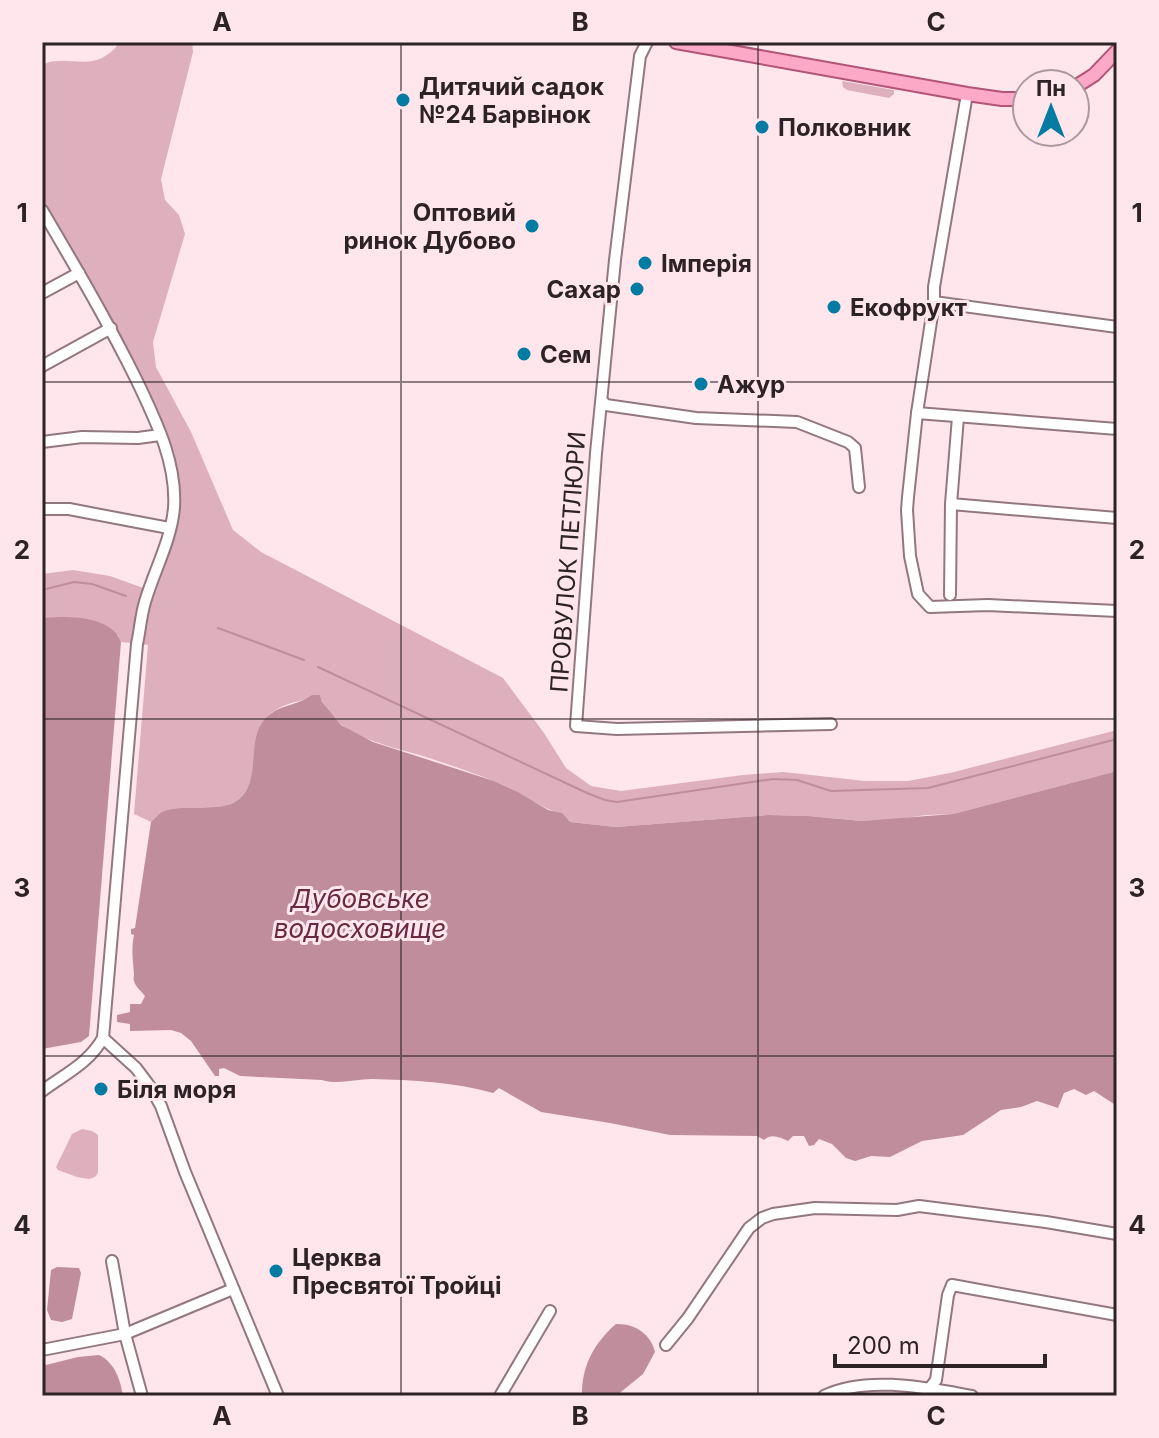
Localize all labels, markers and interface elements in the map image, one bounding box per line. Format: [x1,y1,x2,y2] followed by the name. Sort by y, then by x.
[212,6,232,37] text: A
[571,6,589,37] text: B
[926,6,946,37] text: C
[1011,68,1091,148] north arrow
[419,72,604,129] place label: Дитячий садок №24 Барвінок
[1036,75,1066,101] text: Пн
[394,91,412,109] marker: Дитячий садок №24 Барвінок
[778,113,911,142] place label: Полковник
[753,118,771,136] marker: Полковник
[16,197,28,228] text: 1
[1131,197,1143,228] text: 1
[343,198,516,255] place label: Оптовий ринок Дубово
[523,217,541,235] marker: Оптовий ринок Дубово
[661,249,752,278] place label: Імперія
[636,254,654,272] marker: Імперія
[546,275,621,304] place label: Сахар
[628,280,646,298] marker: Сахар
[850,293,967,322] place label: Екофрукт
[825,298,843,316] marker: Екофрукт
[540,340,592,369] place label: Сем
[515,345,533,363] marker: Сем
[717,370,785,399] place label: Ажур
[692,375,710,393] marker: Ажур
[544,430,592,694] street label: ПРОВУЛОК ПЕТЛЮРИ
[14,534,30,565] text: 2
[1129,534,1145,565] text: 2
[14,872,30,903] text: 3
[1129,872,1145,903] text: 3
[274,883,446,944] water label: Дубовське водосховище
[117,1075,236,1104] place label: Біля моря
[92,1080,110,1098] marker: Біля моря
[13,1209,31,1240] text: 4
[1128,1209,1146,1240] text: 4
[292,1243,501,1300] place label: Церква Пресвятої Тройці
[267,1262,285,1280] marker: Церква Пресвятої Тройці
[835,1318,1045,1368] scale bar
[847,1331,920,1360] text: 200 m
[212,1400,232,1431] text: A
[571,1400,589,1431] text: B
[926,1400,946,1431] text: C

